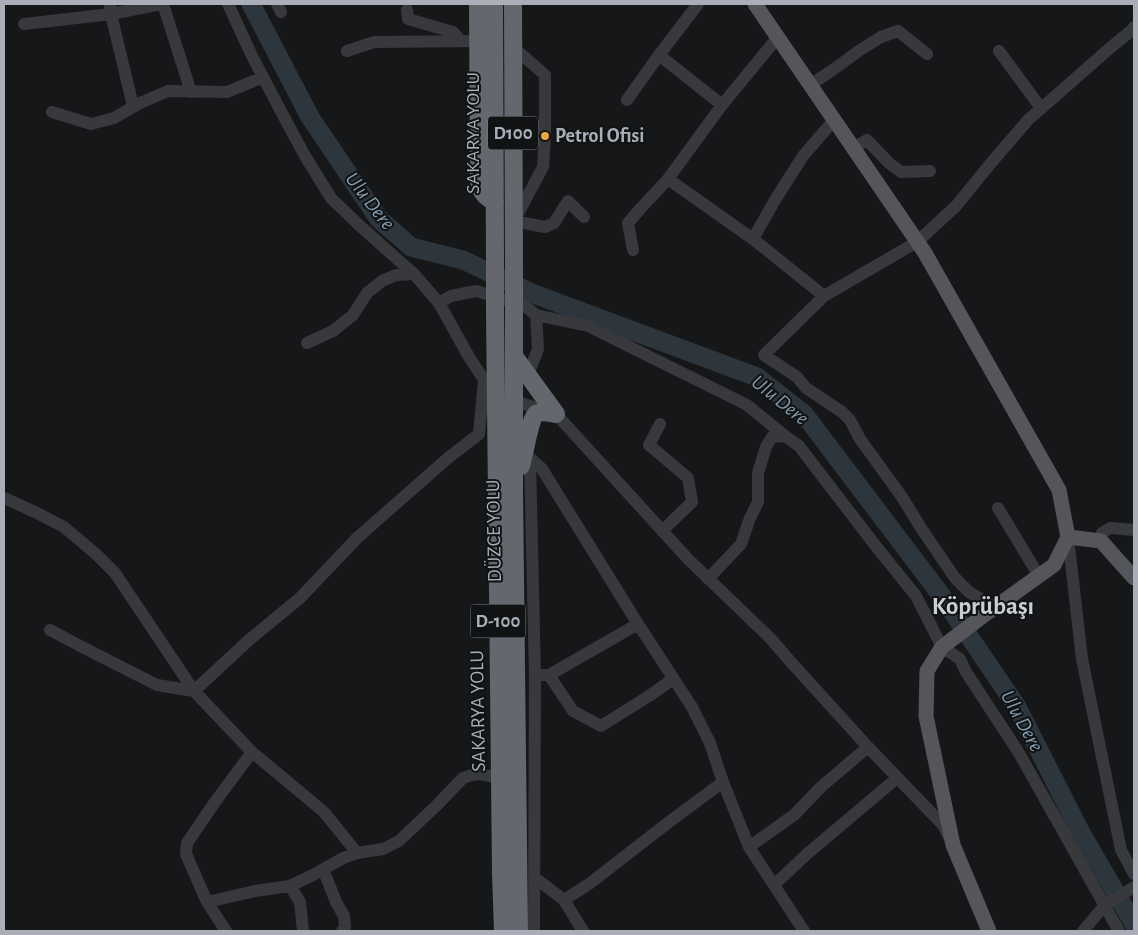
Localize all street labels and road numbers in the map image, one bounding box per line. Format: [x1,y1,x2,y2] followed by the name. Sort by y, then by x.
[463,72,483,194] street label: SAKARYA YOLU
[488,116,538,150] road number: D100
[483,479,505,583] street label: DÜZCE YOLU
[470,604,526,638] road number: D-100
[467,650,489,772] street label: SAKARYA YOLU

